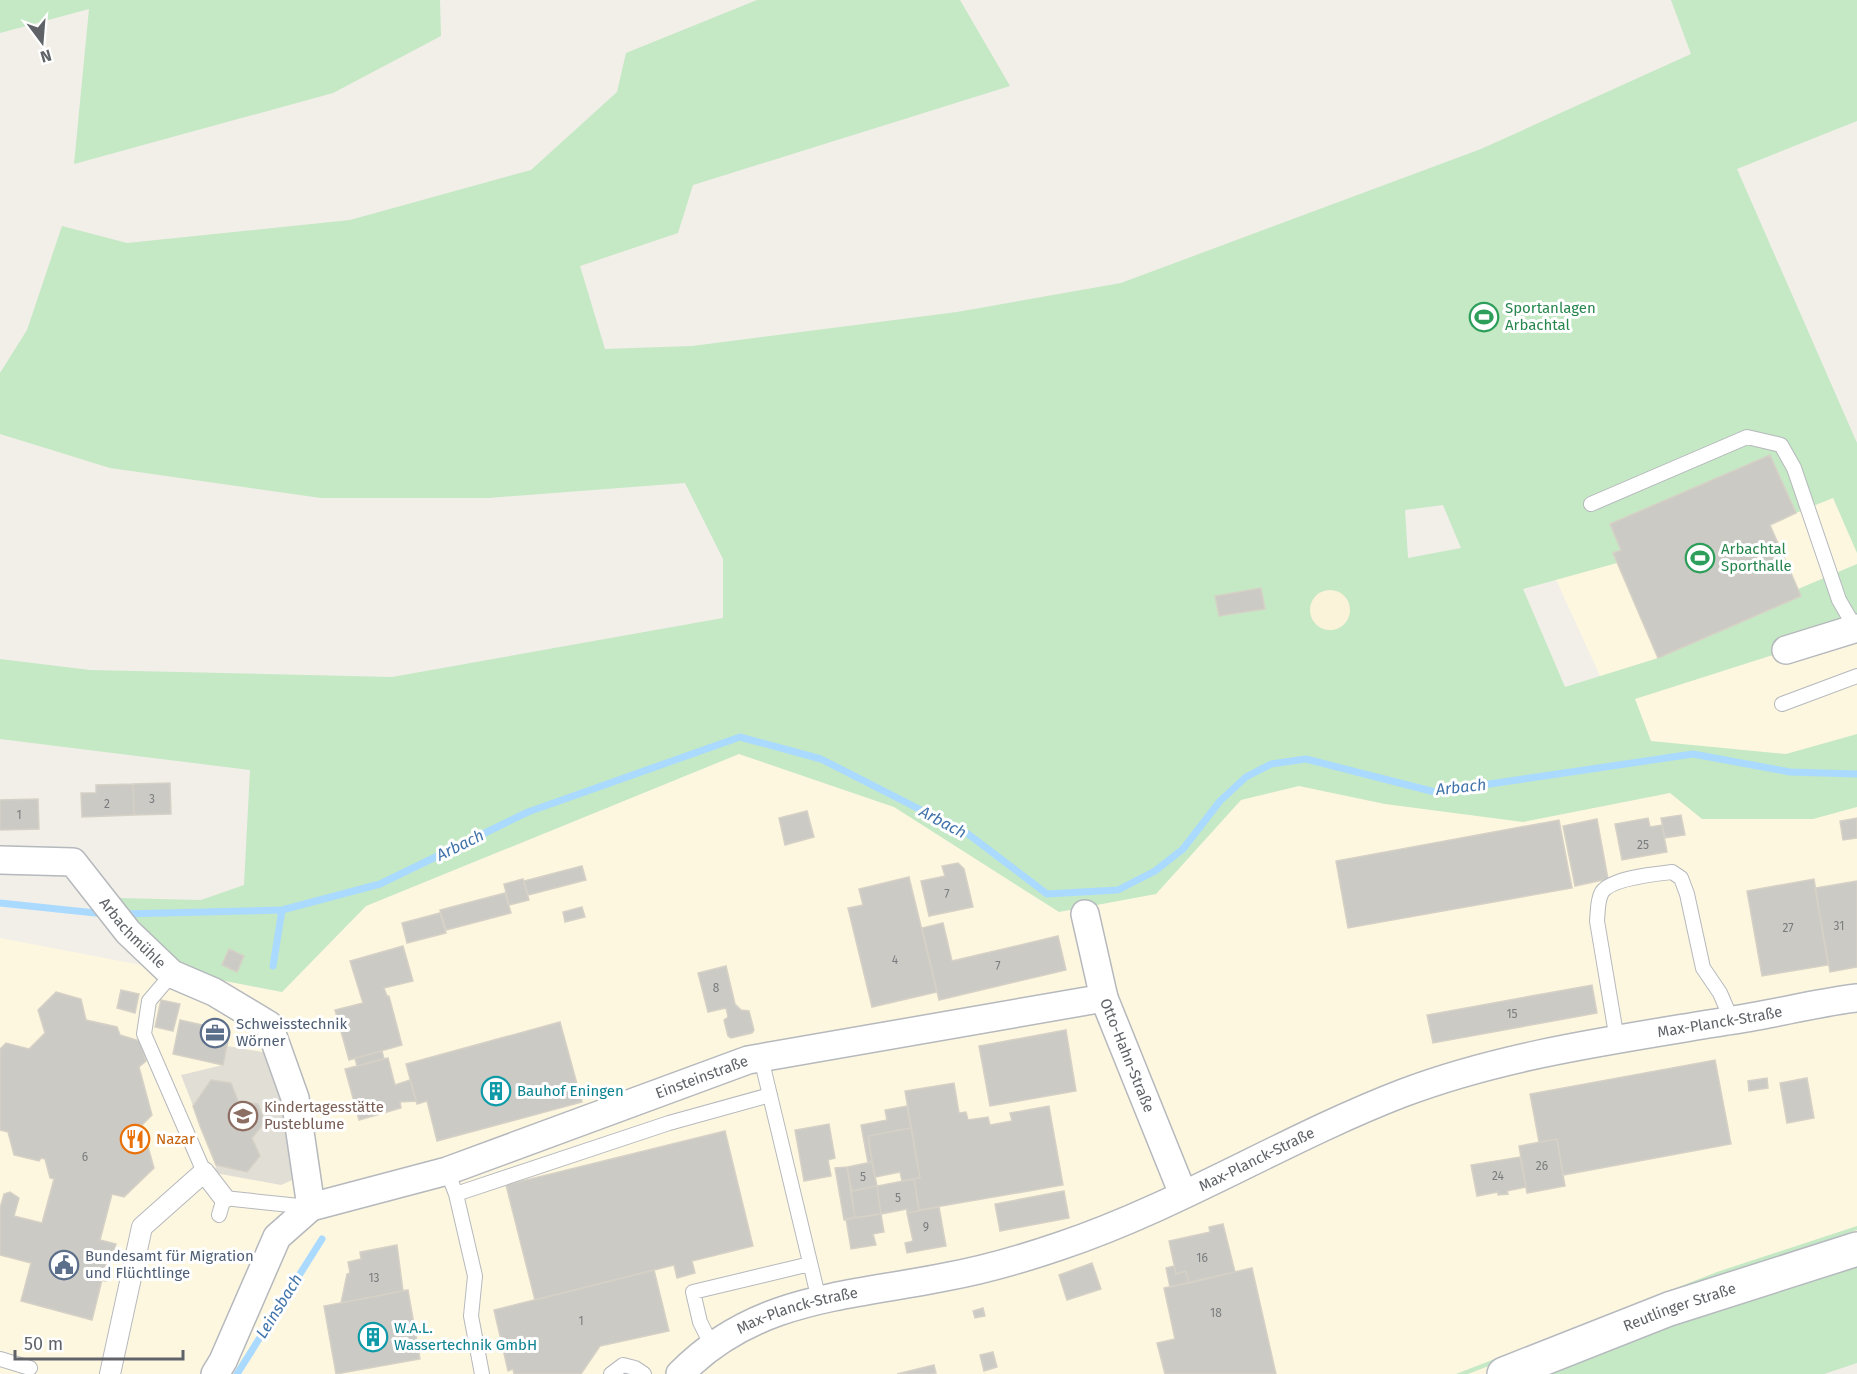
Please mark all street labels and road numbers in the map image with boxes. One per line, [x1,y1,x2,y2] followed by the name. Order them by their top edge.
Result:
[95,894,170,972] street label: Arbachmühle
[1096,996,1158,1115] street label: Otto-Hahn-Straße
[1656,1002,1784,1041] street label: Max-Planck-Straße
[653,1052,751,1102] street label: Einsteinstraße
[1196,1124,1317,1195] street label: Max-Planck-Straße
[1621,1279,1738,1335] street label: Reutlinger Straße
[733,1283,859,1338] street label: Max-Planck-Straße

